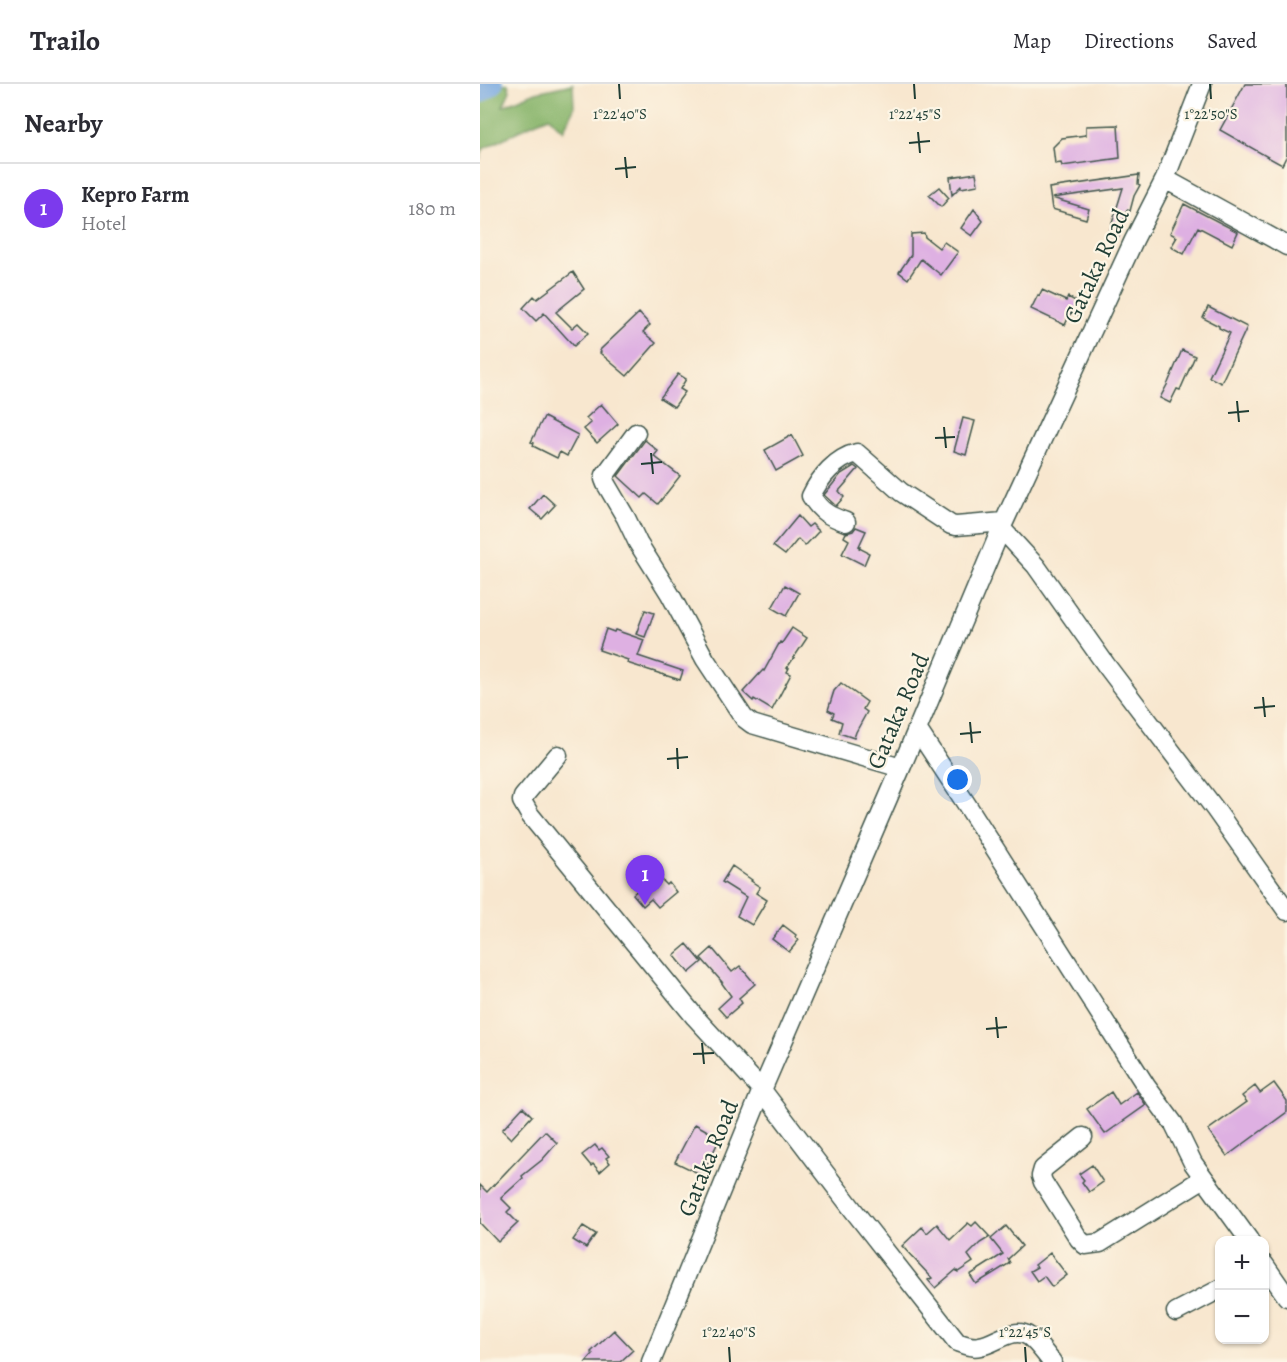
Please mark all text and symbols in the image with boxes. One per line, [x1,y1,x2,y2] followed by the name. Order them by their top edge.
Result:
[30,22,100,60] text: Trailo
[1013,27,1051,55] text: Map
[1084,27,1174,55] text: Directions
[1207,27,1257,55] text: Saved
[593,104,647,124] text: 1°22'40"S
[889,104,941,124] text: 1°22'45"S
[1184,104,1238,124] text: 1°22'50"S
[24,106,103,141] text: Nearby
[81,180,190,210] text: Kepro Farm
[40,195,47,222] text: 1
[408,195,456,222] text: 180 m
[1055,203,1137,329] street label: Gataka Road
[81,210,126,237] text: Hotel
[859,648,937,774] street label: Gataka Road
[943,765,972,794] your location
[626,856,664,905] pin: 1
[670,1095,746,1221] street label: Gataka Road
[1215,1236,1269,1344] map controls
[1215,1236,1269,1290] button: +
[1215,1290,1269,1344] button: −
[702,1322,756,1342] text: 1°22'40"S
[999,1322,1051,1342] text: 1°22'45"S

